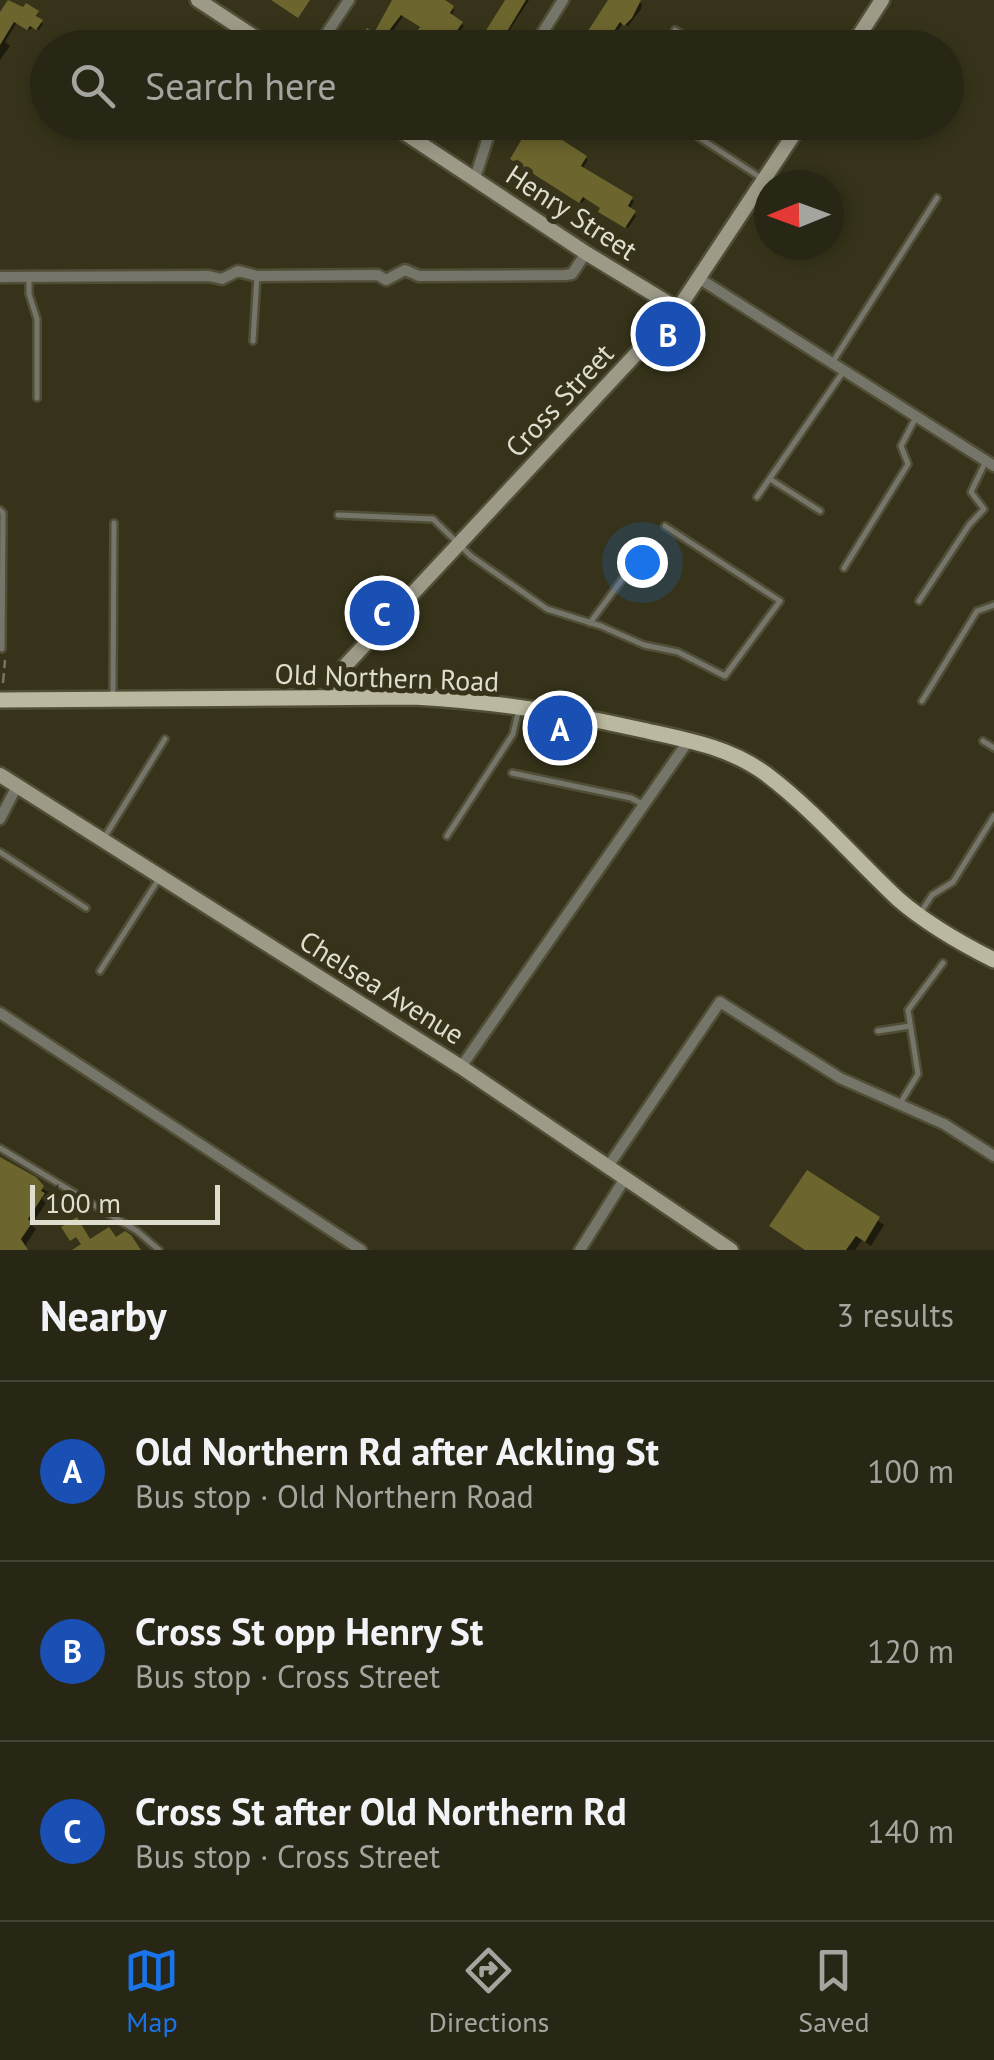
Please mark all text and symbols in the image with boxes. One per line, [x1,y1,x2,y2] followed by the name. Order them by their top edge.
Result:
[30,30,964,140] search box
[65,58,120,113] icon: search
[145,61,337,110] text: Search here
[499,156,645,268] street label: Henry Street
[754,170,844,260] north arrow
[636,296,700,372] pin: B
[497,335,622,465] street label: Cross Street
[617,537,668,588] your location
[350,576,414,650] pin: C
[274,655,500,699] street label: Old Northern Road
[528,690,592,766] pin: A
[293,922,471,1052] street label: Chelsea Avenue
[30,1180,220,1224] scale bar
[45,1184,121,1221] text: 100 m
[40,1288,167,1343] text: Nearby
[836,1294,954,1336] text: 3 results
[135,1426,659,1475] text: Old Northern Rd after Ackling St
[63,1450,82,1492] text: A
[867,1450,954,1492] text: 100 m
[135,1475,534,1517] text: Bus stop · Old Northern Road
[135,1606,483,1655] text: Cross St opp Henry St
[63,1630,82,1672] text: B
[867,1630,954,1672] text: 120 m
[135,1655,440,1697] text: Bus stop · Cross Street
[135,1786,627,1835] text: Cross St after Old Northern Rd
[64,1810,81,1852] text: C
[867,1810,954,1852] text: 140 m
[135,1835,440,1877] text: Bus stop · Cross Street
[124,1943,179,2040] tab: Map
[428,1943,549,2040] tab: Directions
[798,1943,870,2040] tab: Saved

